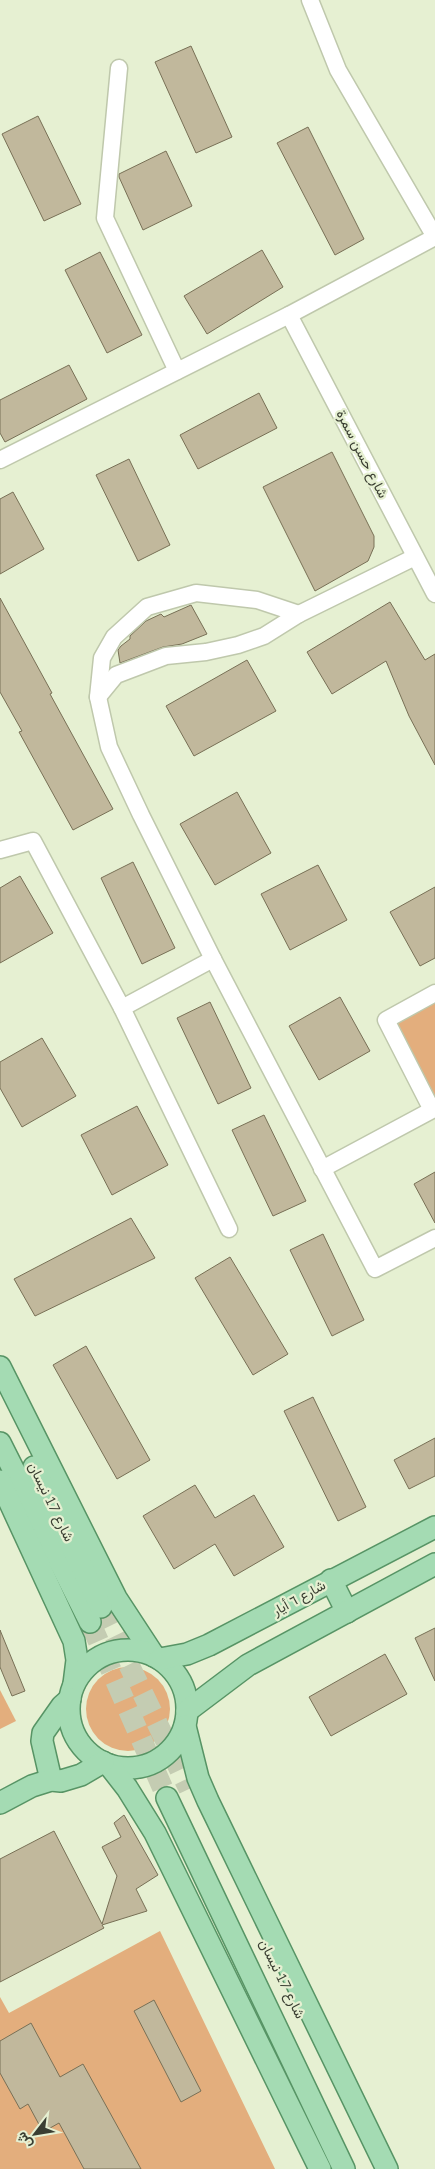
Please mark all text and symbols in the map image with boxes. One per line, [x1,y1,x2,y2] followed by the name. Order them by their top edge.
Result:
[331,407,392,502] street label: شارع حسن سمرة
[23,1459,78,1545] street label: شارع 17 نيسان
[268,1576,330,1622] street label: شارع ٦ أيار
[254,1936,309,2022] street label: شارع 17 نيسان
[10,2109,60,2159] north arrow
[12,2128,37,2153] text: ش

